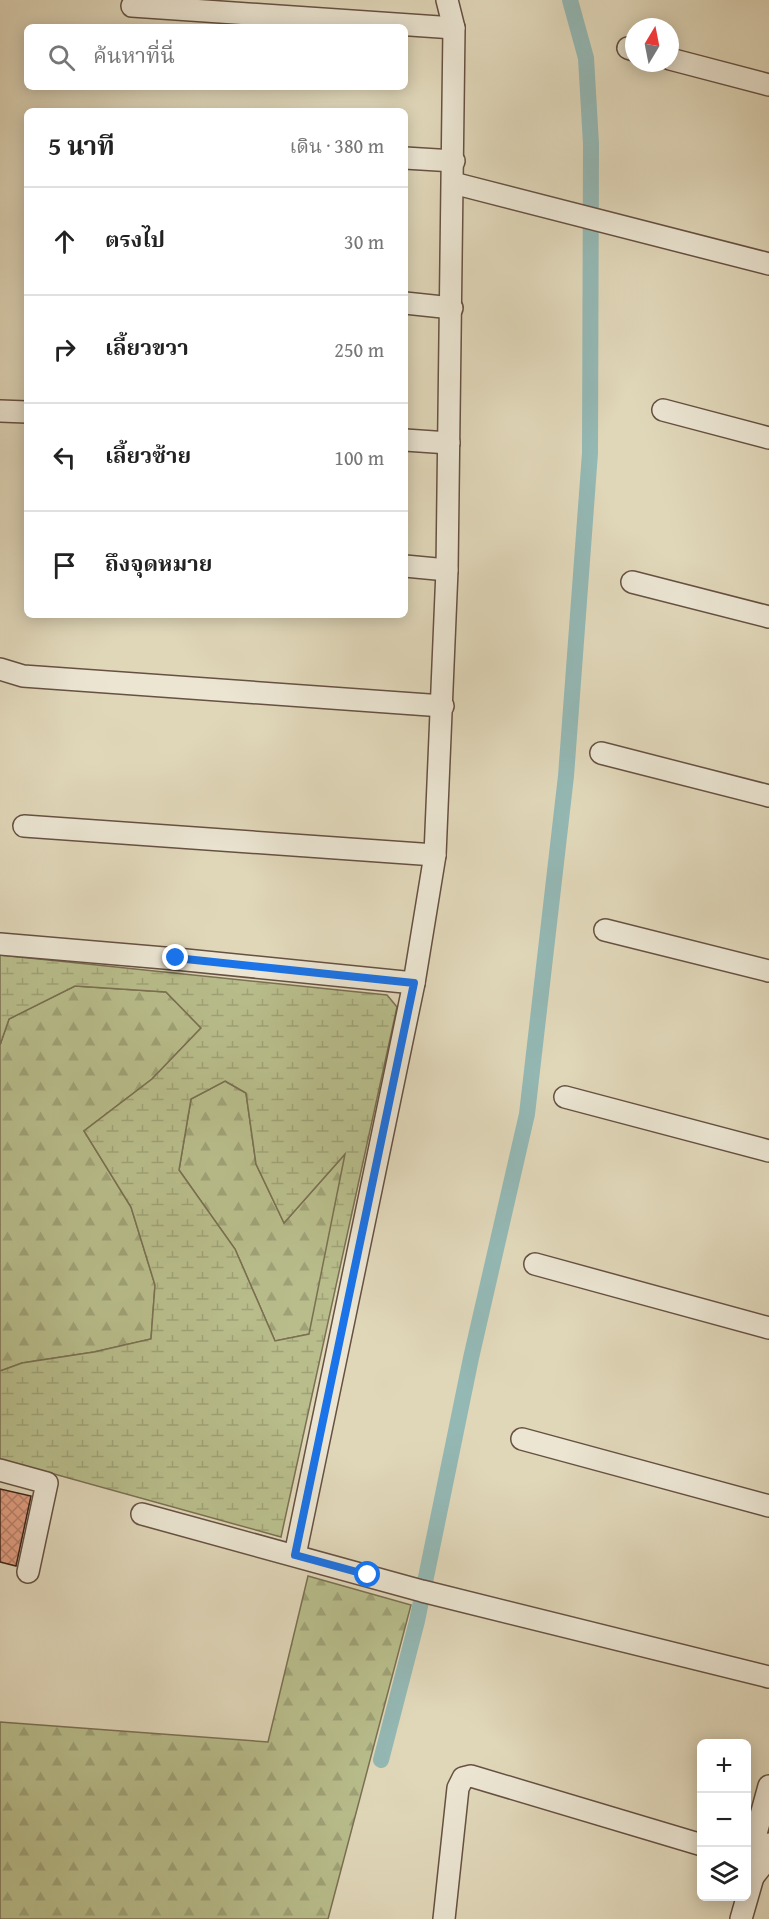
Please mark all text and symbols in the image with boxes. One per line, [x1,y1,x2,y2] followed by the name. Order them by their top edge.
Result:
[625,18,679,72] north arrow
[24,24,408,90] search box
[93,39,175,71] text: ค้นหาที่นี่
[45,41,78,74] icon: search
[48,126,115,165] text: 5 นาที
[289,131,384,160] text: เดิน · 380 m
[105,223,165,255] text: ตรงไป
[48,225,81,258] icon: ahead
[344,227,384,256] text: 30 m
[105,331,189,363] text: เลี้ยวขวา
[48,333,81,366] icon: right
[334,335,384,364] text: 250 m
[105,439,191,471] text: เลี้ยวซ้าย
[48,441,81,474] icon: left
[334,443,384,472] text: 100 m
[105,547,212,579] text: ถึงจุดหมาย
[48,549,81,582] icon: arrive
[162,944,188,970] route end
[354,1561,380,1587] route start
[697,1739,751,1901] map controls
[697,1739,751,1793] button: +
[697,1793,751,1847] button: −
[697,1847,751,1901] button: layers

